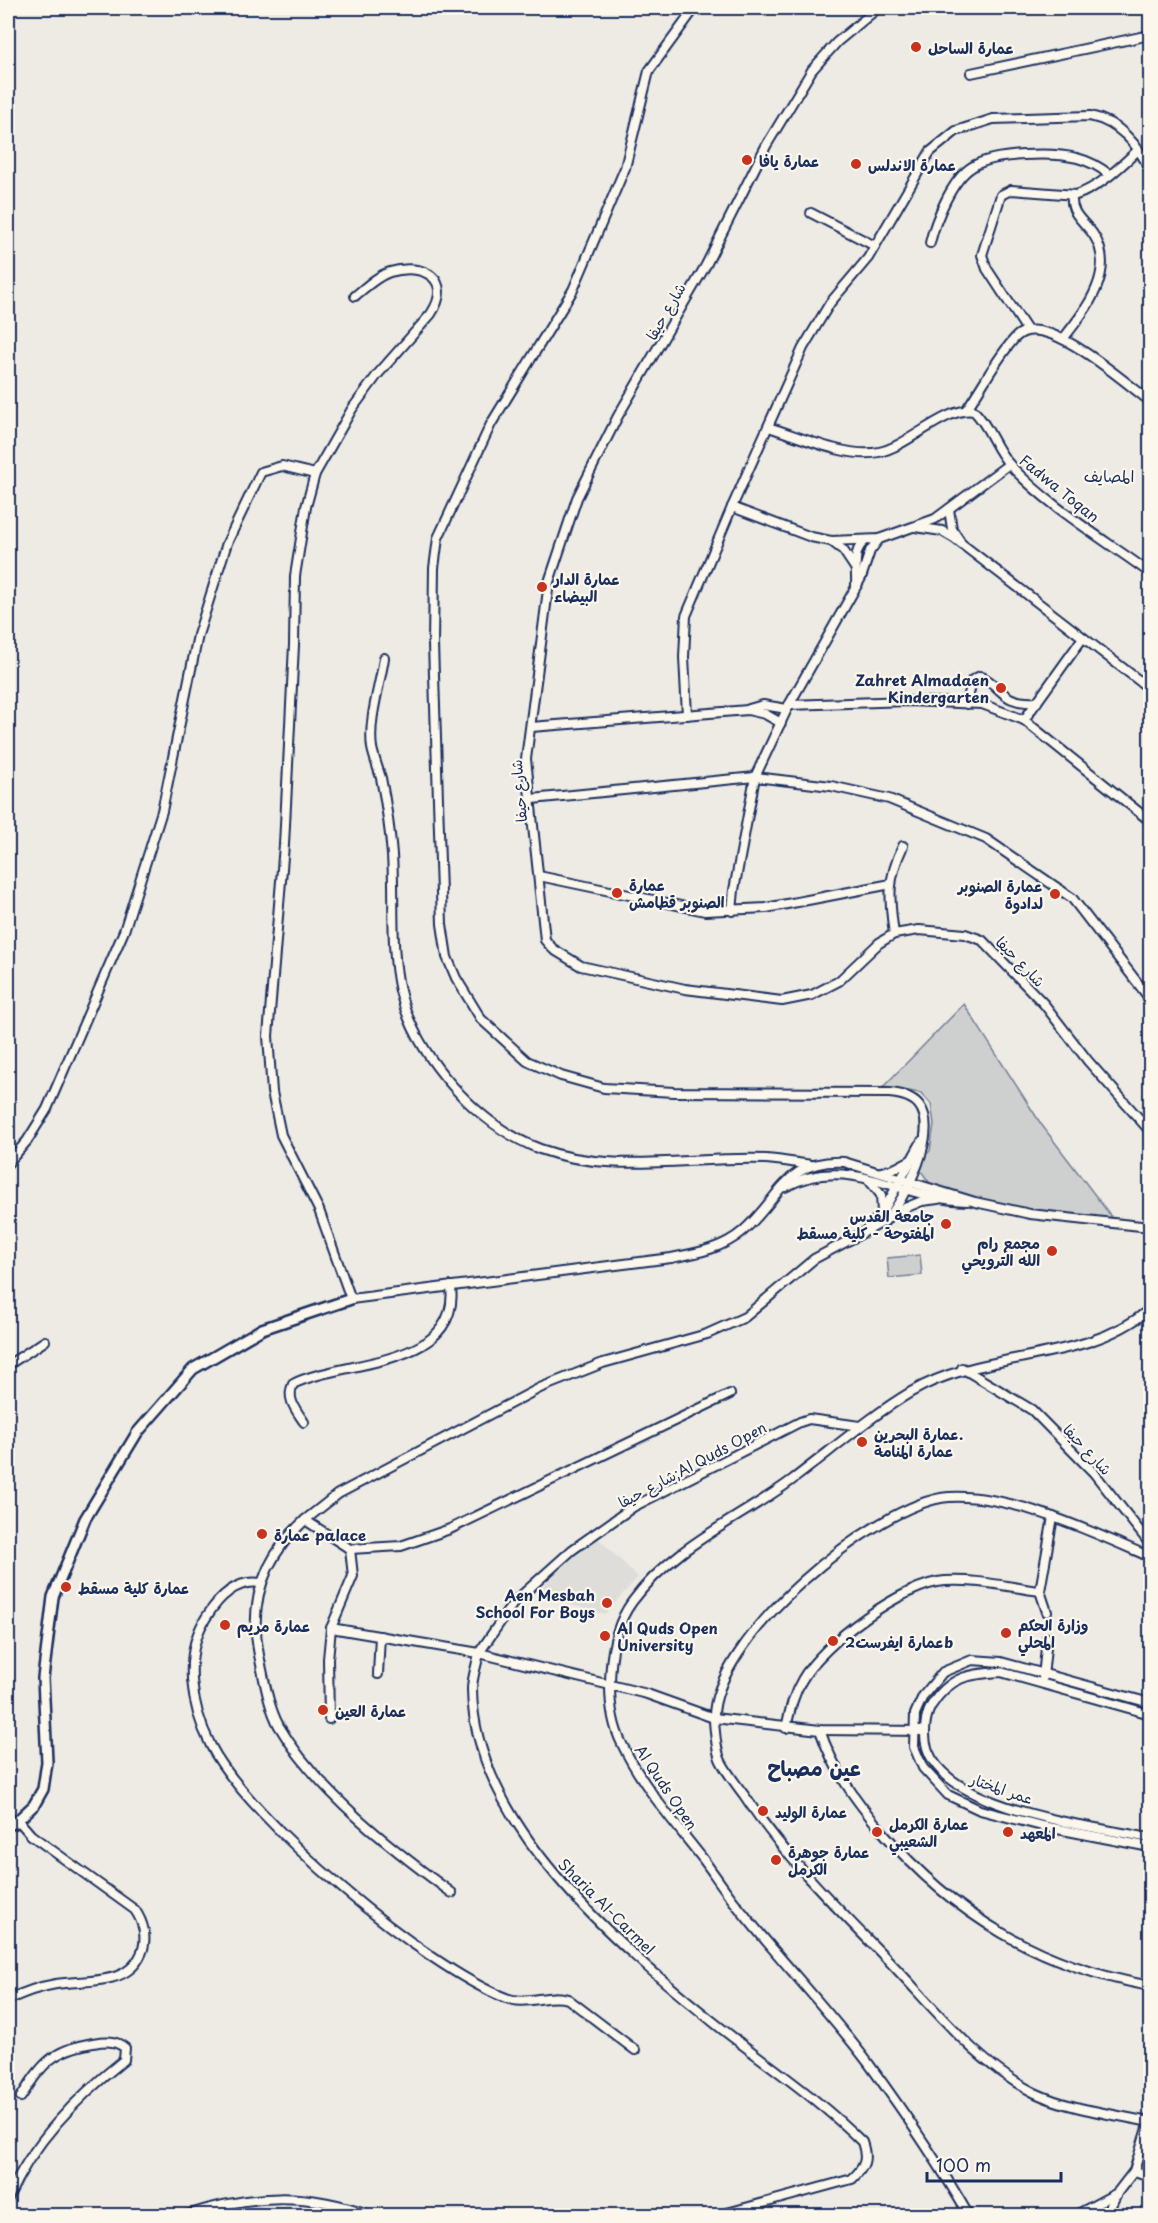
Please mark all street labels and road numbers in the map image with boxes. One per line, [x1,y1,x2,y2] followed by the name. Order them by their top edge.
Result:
[639,278,691,344] street label: شارع حيفا
[1015,449,1105,527] street label: Fadwa Toqan
[504,759,532,823] street label: شارع حيفا
[991,930,1051,992] street label: شارع حيفا
[613,1415,771,1513] street label: شارع حيفا;Al Quds Open
[1058,1418,1118,1480] street label: شارع حيفا
[630,1740,704,1834] street label: Al Quds Open
[967,1766,1036,1809] street label: عمر المختار
[553,1852,661,1960] street label: Sharia Al-Carmel

